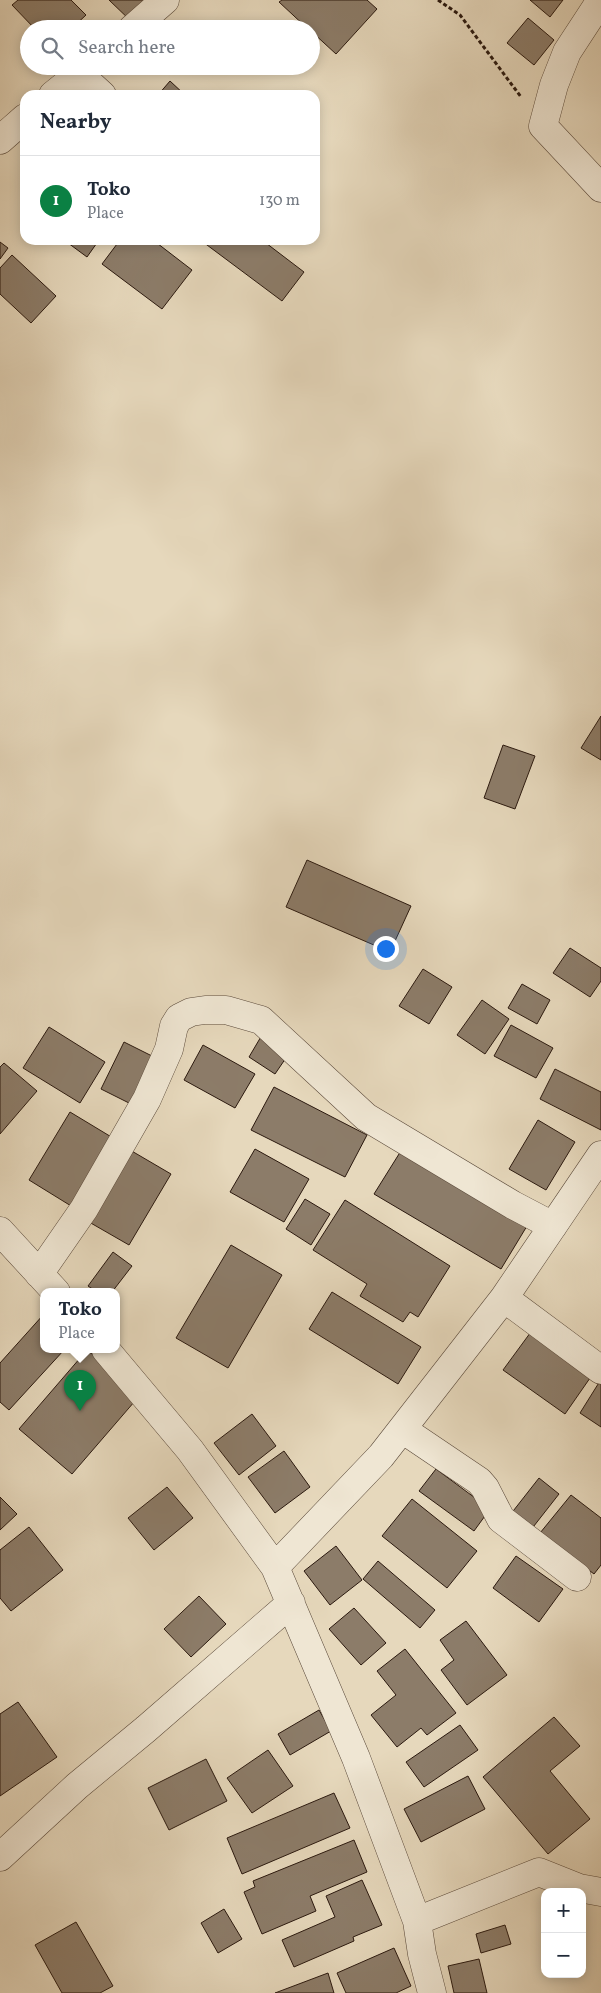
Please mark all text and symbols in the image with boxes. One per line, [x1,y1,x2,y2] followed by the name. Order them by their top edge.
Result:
[20,20,320,75] search box
[38,34,66,62] icon: search
[78,35,175,61] text: Search here
[40,108,111,137] text: Nearby
[87,177,131,203] text: Toko
[53,190,59,212] text: 1
[259,190,300,212] text: 130 m
[87,203,124,225] text: Place
[373,936,399,962] your location
[40,1288,120,1353] popup
[58,1297,102,1323] text: Toko
[58,1323,95,1345] text: Place
[64,1370,96,1411] pin: 1
[541,1888,586,1978] map controls
[541,1888,586,1933] button: +
[541,1933,586,1978] button: −

